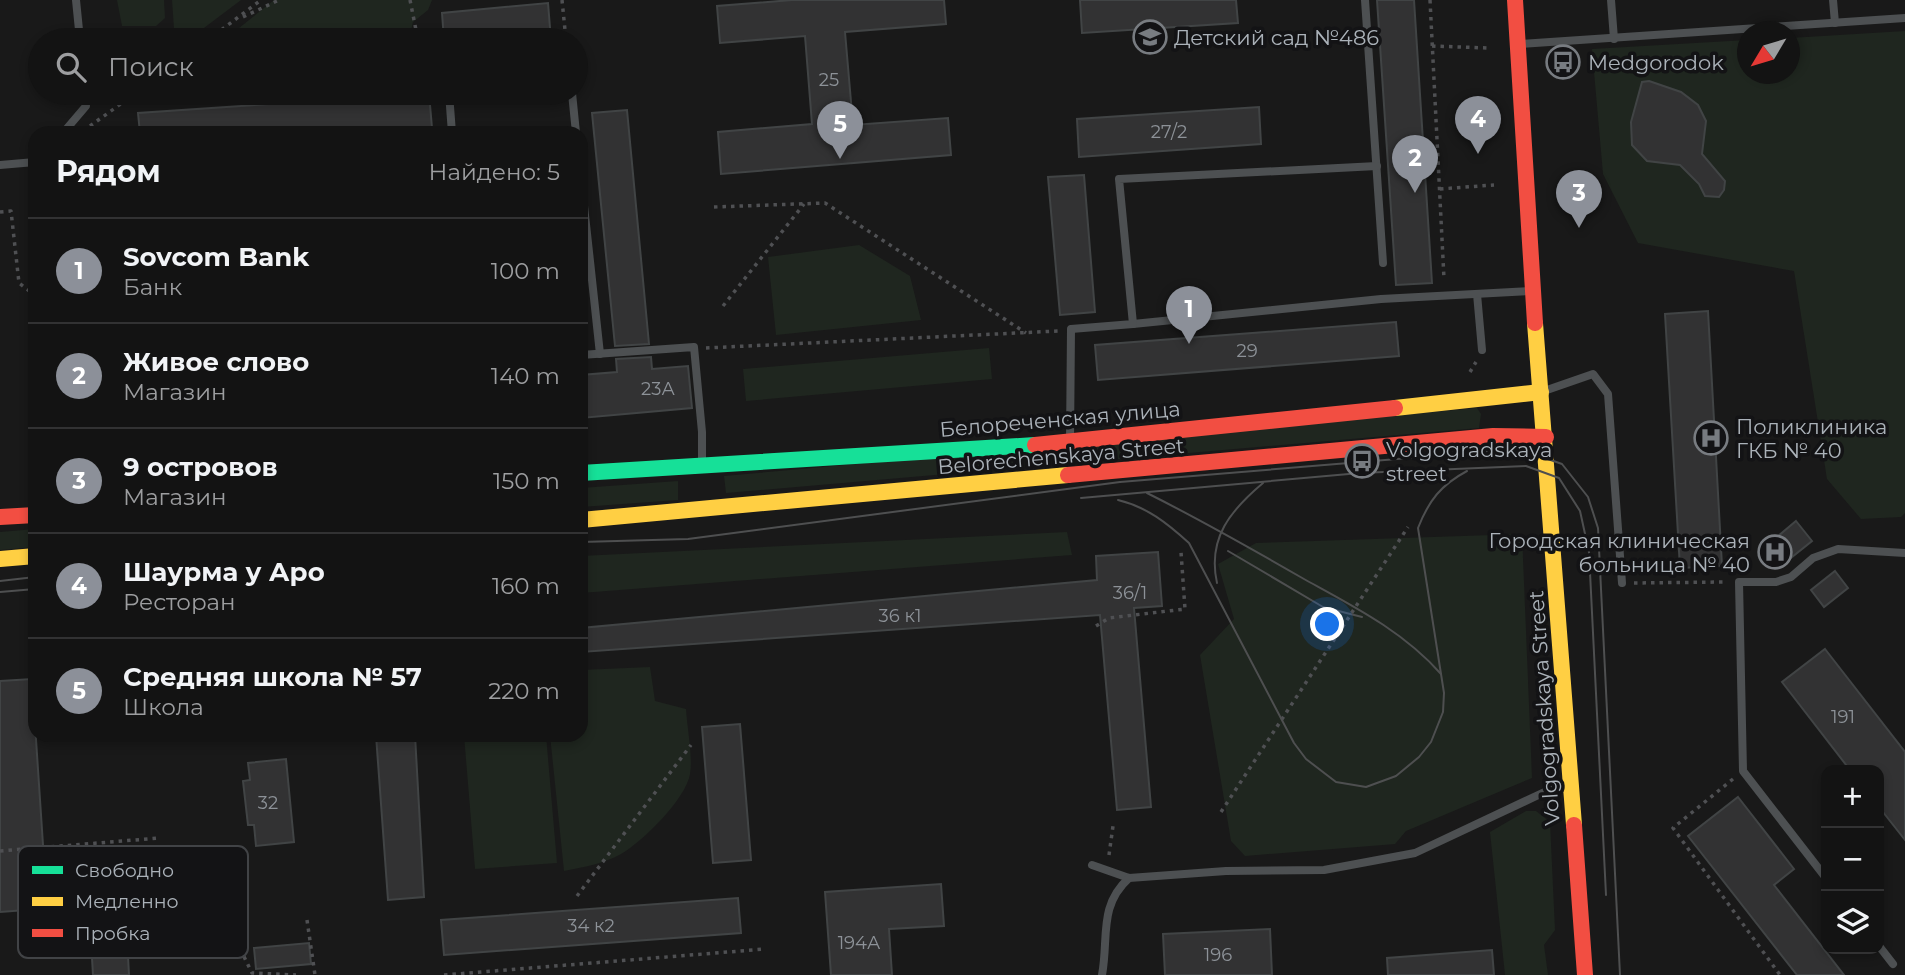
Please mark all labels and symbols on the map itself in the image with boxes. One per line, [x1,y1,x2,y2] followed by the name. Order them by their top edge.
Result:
[1131,18,1169,56] school or university icon: Детский сад №486
[1737,21,1800,84] north arrow
[1174,25,1379,50] place label: Детский сад №486
[1544,43,1582,81] bus stop icon: Medgorodok
[1588,50,1724,75] place label: Medgorodok
[819,69,839,91] house number: 25
[1455,96,1501,154] pin: 4
[817,101,863,159] pin: 5
[1151,121,1187,143] house number: 27/2
[1392,135,1438,193] pin: 2
[1556,170,1602,228] pin: 3
[1166,286,1212,344] pin: 1
[1236,340,1258,362] house number: 29
[641,378,676,400] house number: 23А
[939,396,1181,442] street label: Белореченская улица
[1736,414,1887,463] place label: Поликлиника ГКБ № 40
[1692,419,1730,457] hospital icon: Поликлиника ГКБ № 40
[936,433,1186,479] street label: Belorechenskaya Street
[1386,437,1552,486] place label: Volgogradskaya street
[1343,442,1381,480] bus stop icon: Volgogradskaya street
[1489,528,1750,577] place label: Городская клиническая больница № 40
[1756,533,1794,571] hospital icon: Городская клиническая больница № 40
[1113,582,1147,604] house number: 36/1
[1523,590,1565,826] street label: Volgogradskaya Street
[879,605,921,627] house number: 36 к1
[1310,607,1344,641] your location
[1831,706,1855,728] house number: 191
[258,792,278,814] house number: 32
[18,846,248,958] legend
[75,859,174,882] text: Свободно
[75,890,179,913] text: Медленно
[567,915,615,937] house number: 34 к2
[75,922,150,945] text: Пробка
[838,932,881,954] house number: 194А
[1204,944,1232,966] house number: 196

